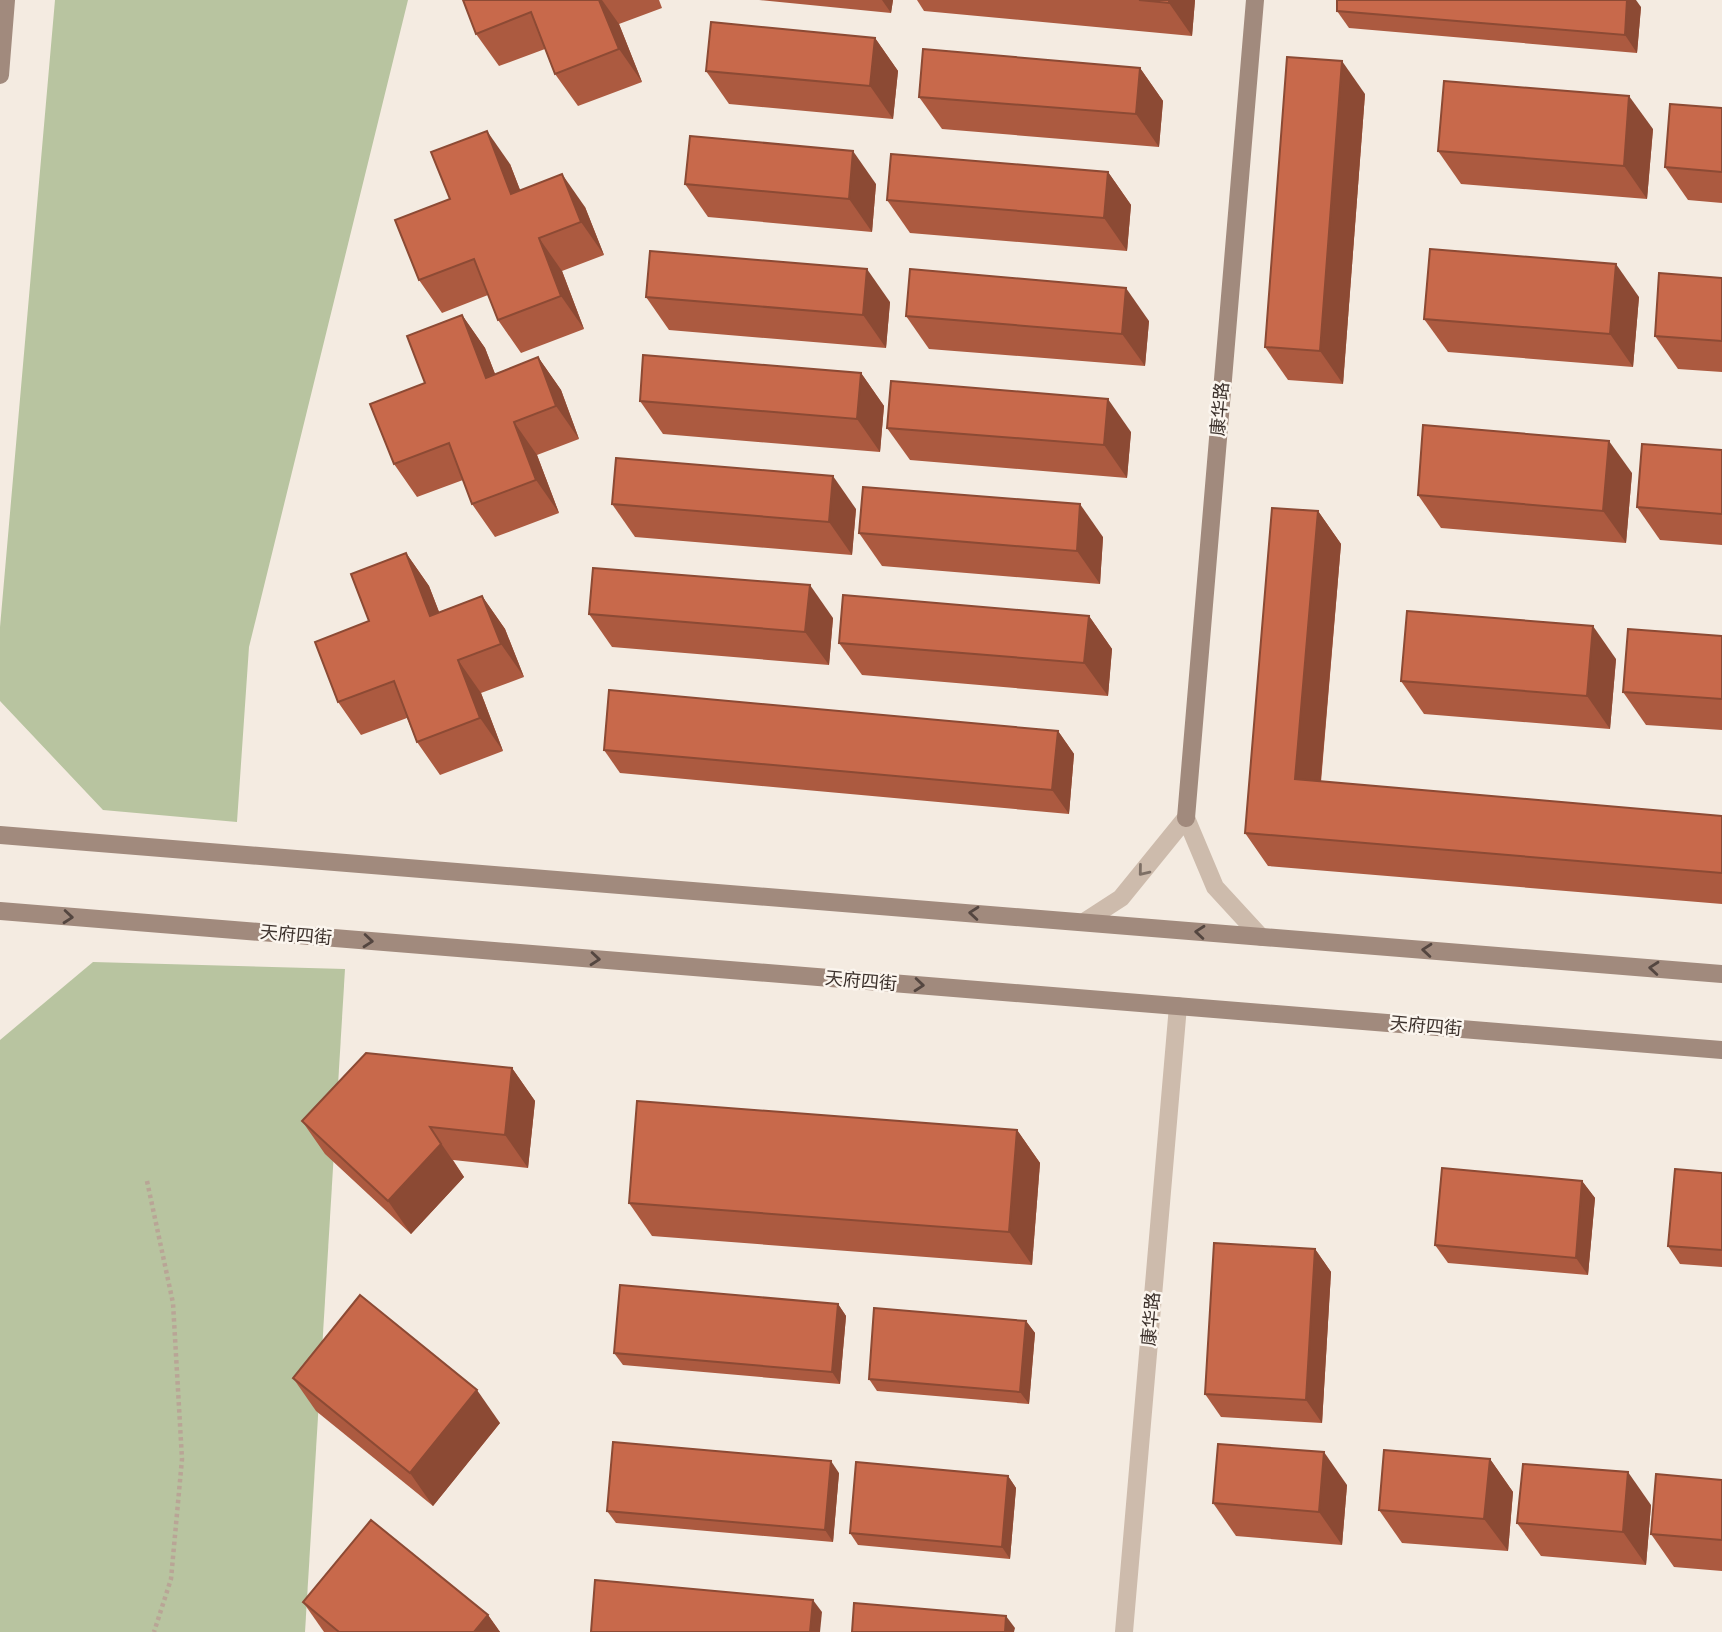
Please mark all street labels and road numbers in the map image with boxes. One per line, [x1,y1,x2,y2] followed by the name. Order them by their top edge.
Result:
[1206,381,1233,437] street label: 康华路
[259,920,333,949] street label: 天府四街
[824,966,898,995] street label: 天府四街
[1389,1011,1463,1040] street label: 天府四街
[1137,1291,1164,1347] street label: 康华路

